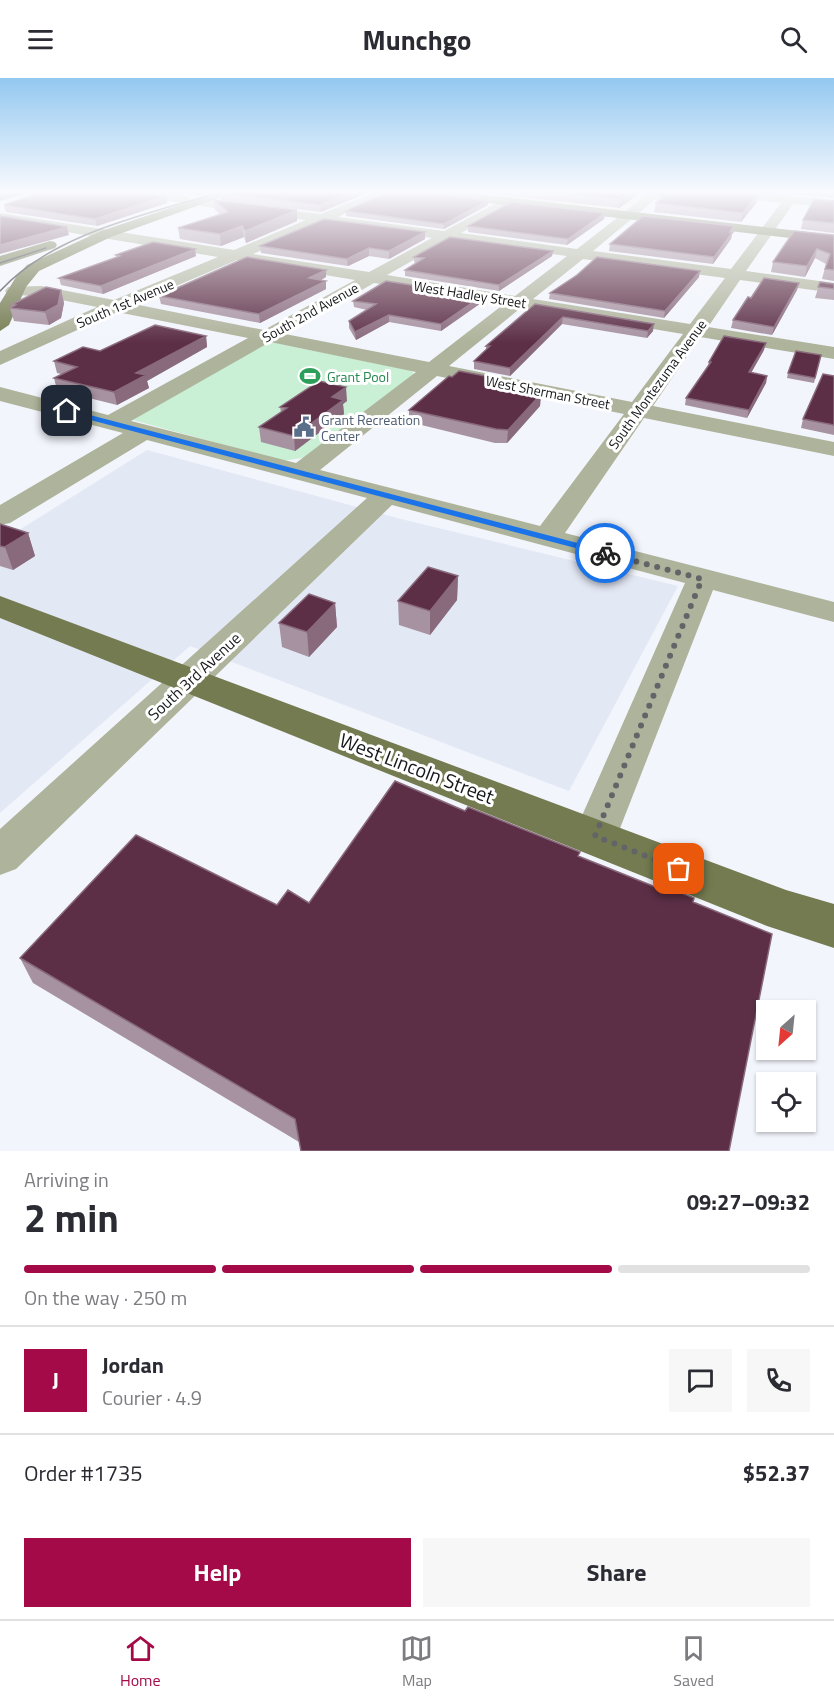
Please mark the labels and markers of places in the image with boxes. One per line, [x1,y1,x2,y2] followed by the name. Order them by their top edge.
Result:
[298,364,322,388] sports icon: Grant Pool
[327,366,389,387] place label: Grant Pool
[41,385,92,436] pin
[321,409,420,446] place label: Grant Recreation Center
[292,415,316,439] public building icon: Grant Recreation Center
[653,843,704,894] pin

